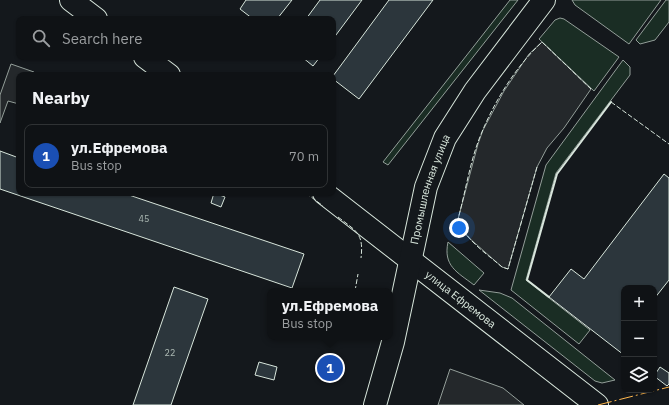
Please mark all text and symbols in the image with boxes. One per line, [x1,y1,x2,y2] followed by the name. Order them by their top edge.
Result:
[16,16,336,60] search box
[30,27,52,49] icon: search
[62,29,142,48] text: Search here
[32,87,90,109] text: Nearby
[407,131,453,246] street label: Промышленная улица
[71,138,168,157] text: ул.Ефремова
[42,148,50,165] text: 1
[289,148,319,165] text: 70 m
[71,157,122,174] text: Bus stop
[139,213,149,224] house number: 45
[449,218,469,238] your location
[422,267,499,331] street label: улица Ефремова
[621,285,657,393] map controls
[621,285,657,321] button: +
[267,288,393,340] popup
[282,296,378,315] text: ул.Ефремова
[282,315,333,332] text: Bus stop
[621,321,657,357] button: −
[165,347,175,358] house number: 22
[317,353,343,383] pin: 1
[621,357,657,393] button: layers

